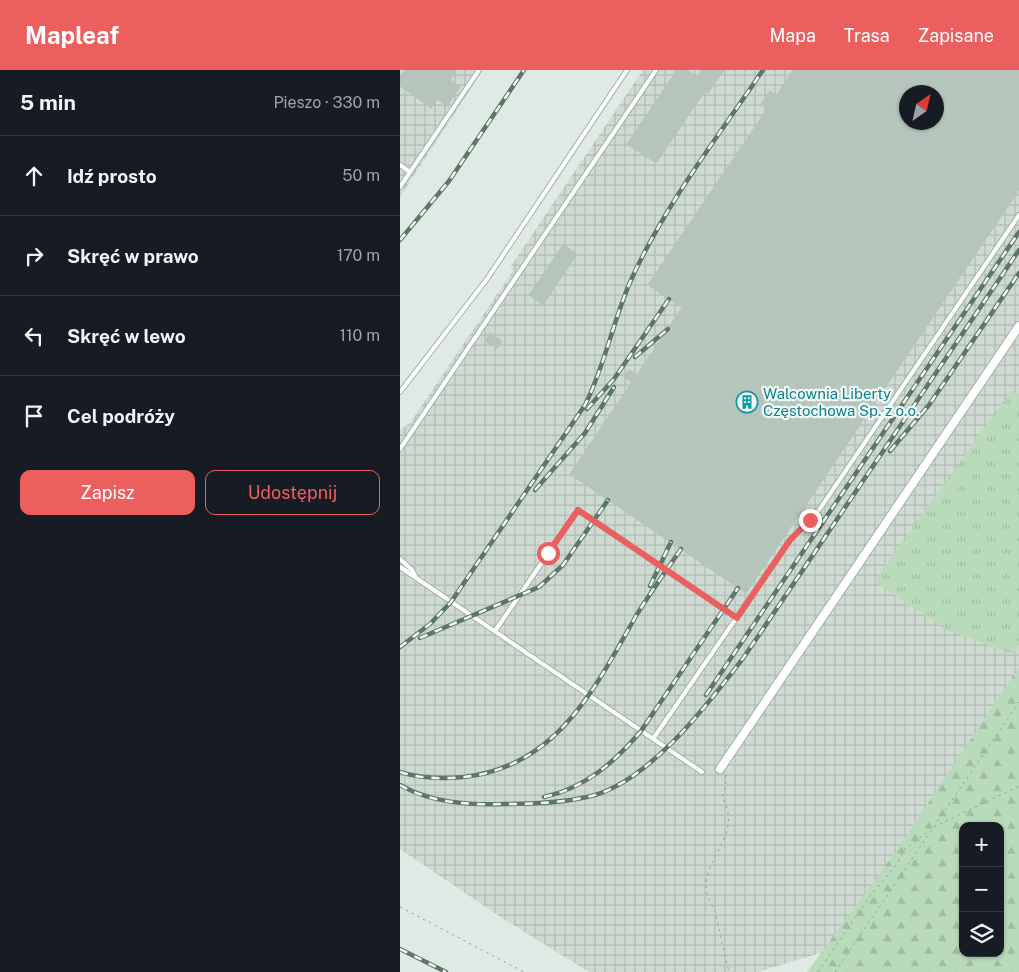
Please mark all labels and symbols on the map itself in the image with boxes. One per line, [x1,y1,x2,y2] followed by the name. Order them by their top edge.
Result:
[899,85,944,130] north arrow
[763,385,919,419] place label: Walcownia Liberty Częstochowa Sp. z o.o.
[735,390,759,414] building icon: Walcownia Liberty Częstochowa Sp. z o.o.
[799,509,822,532] route end
[537,542,560,565] route start

